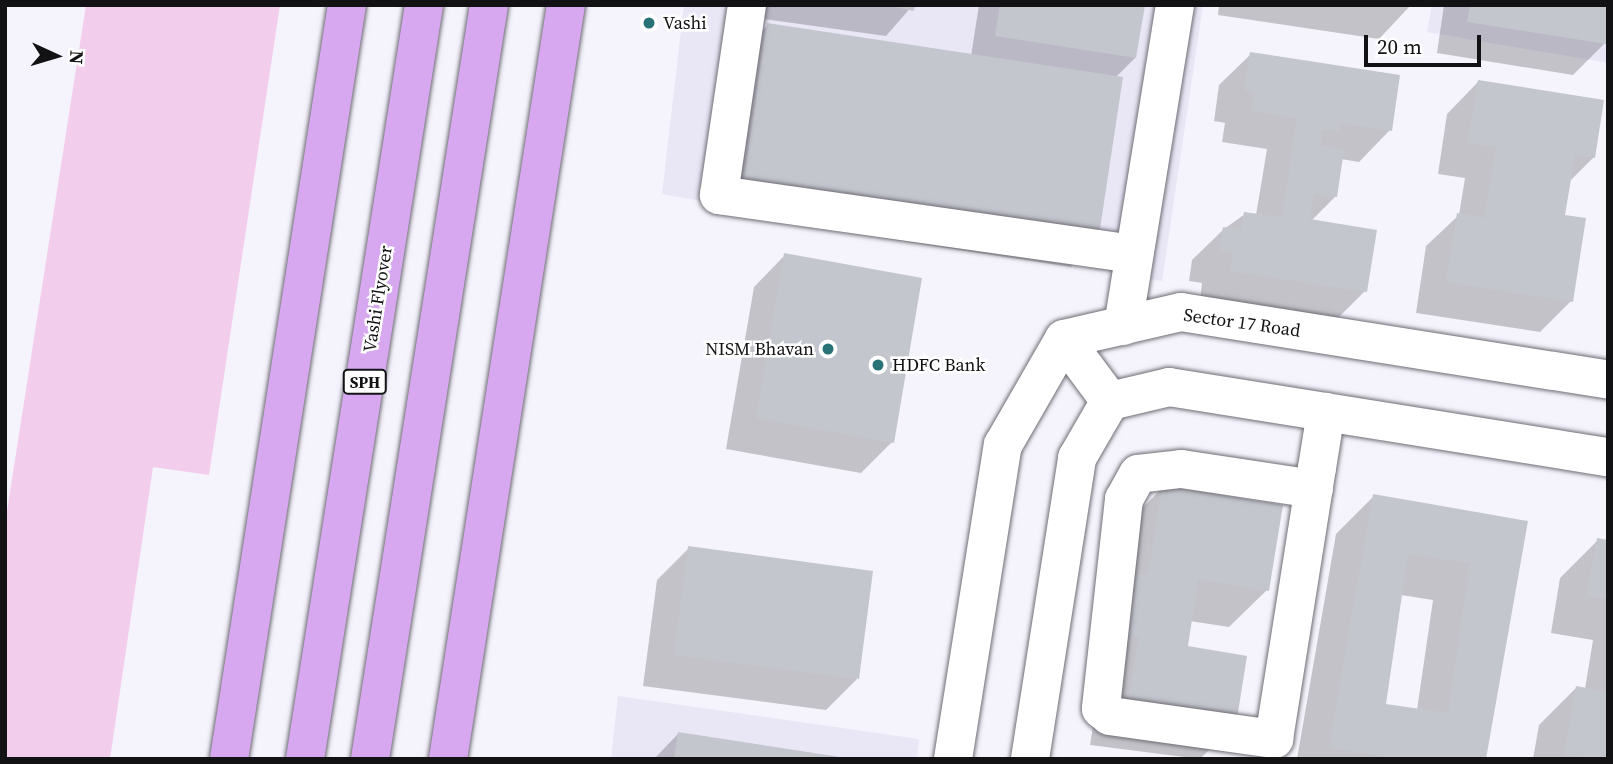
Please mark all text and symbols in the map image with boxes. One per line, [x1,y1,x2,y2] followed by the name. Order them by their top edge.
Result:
[663,12,707,34] place label: Vashi
[641,15,657,31] marker: Vashi
[21,21,91,91] north arrow
[1368,21,1485,65] scale bar
[1377,32,1422,61] text: 20 m
[63,50,90,65] text: N
[359,244,397,354] street label: Vashi Flyover
[1182,304,1302,342] street label: Sector 17 Road
[705,338,814,360] place label: NISM Bhavan
[820,341,836,357] marker: NISM Bhavan
[892,354,985,376] place label: HDFC Bank
[870,357,886,373] marker: HDFC Bank
[342,370,388,394] road number: SPH

